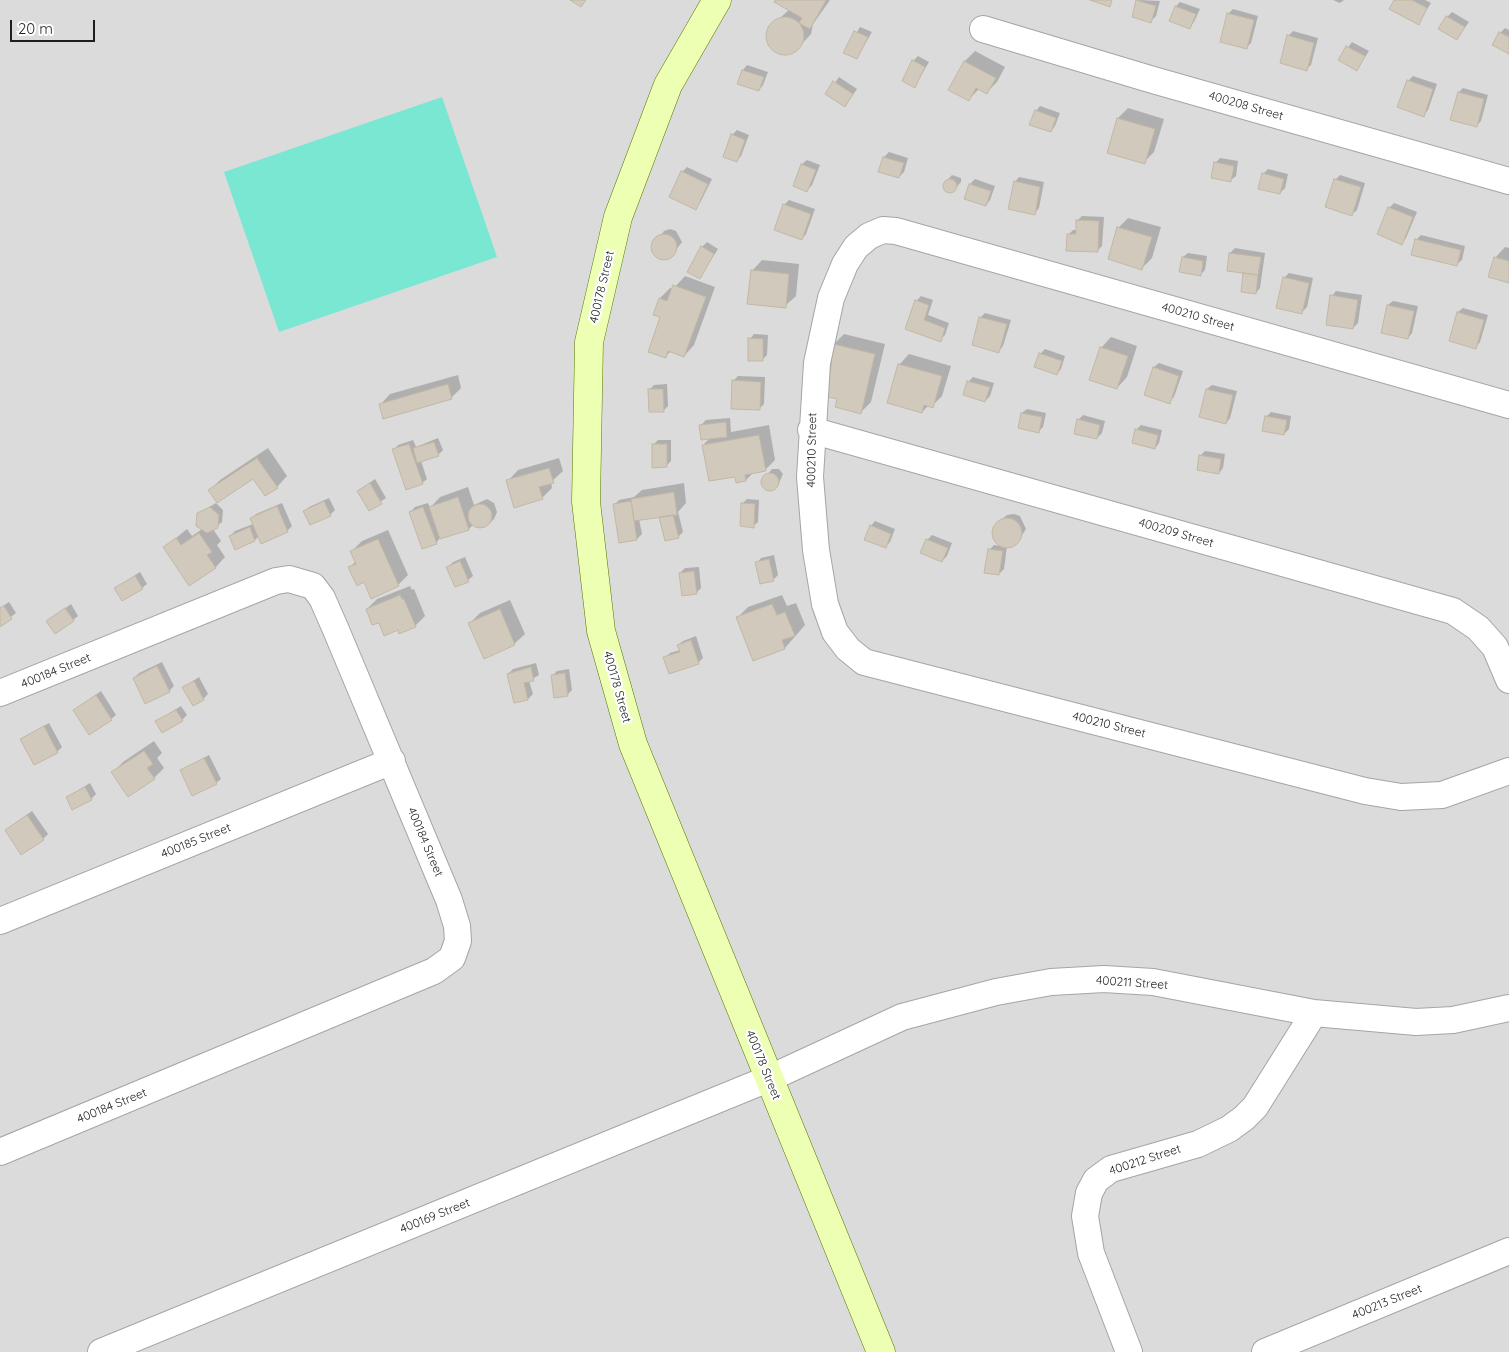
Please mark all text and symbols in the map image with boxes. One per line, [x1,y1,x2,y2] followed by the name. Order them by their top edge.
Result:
[12,10,98,42] scale bar
[18,19,53,38] text: 20 m
[1207,88,1285,124] street label: 400208 Street
[587,249,617,325] street label: 400178 Street
[1160,300,1236,334] street label: 400210 Street
[804,412,820,488] street label: 400210 Street
[1137,515,1215,551] street label: 400209 Street
[19,650,93,692] street label: 400184 Street
[600,650,634,724] street label: 400178 Street
[1071,709,1147,741] street label: 400210 Street
[404,805,446,879] street label: 400184 Street
[159,820,233,862] street label: 400185 Street
[1095,973,1169,993] street label: 400211 Street
[743,1028,783,1102] street label: 400178 Street
[75,1085,149,1127] street label: 400184 Street
[1107,1142,1183,1178] street label: 400212 Street
[398,1195,472,1237] street label: 400169 Street
[1350,1281,1424,1323] street label: 400213 Street

